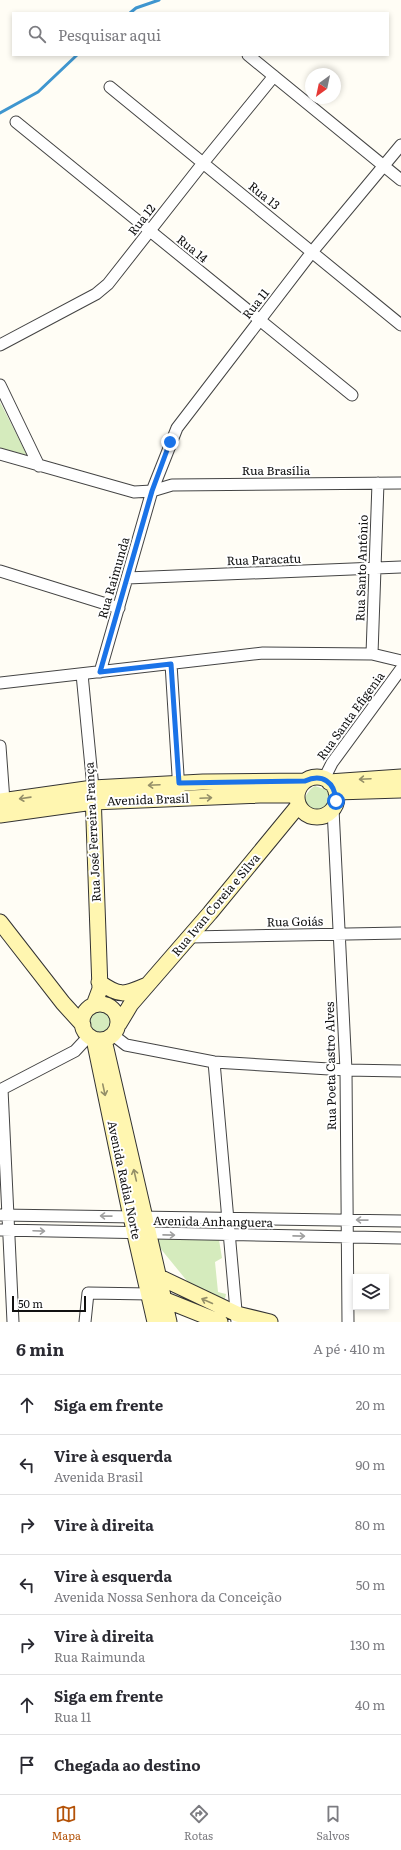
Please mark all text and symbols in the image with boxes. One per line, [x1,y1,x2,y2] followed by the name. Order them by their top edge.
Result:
[12,12,389,56] search box
[26,23,48,45] icon: search
[58,23,161,46] text: Pesquisar aqui
[305,68,341,104] north arrow
[245,177,284,214] street label: Rua 13
[123,200,159,239] street label: Rua 12
[173,230,212,267] street label: Rua 14
[238,284,273,322] street label: Rua 11
[161,433,179,451] route end
[242,461,311,479] street label: Rua Brasília
[350,514,372,622] street label: Rua Santo Antônio
[93,534,133,621] street label: Rua Raimunda
[226,549,302,569] street label: Rua Paracatu
[312,667,389,763] street label: Rua Santa Efigenia
[79,761,105,903] street label: Rua José Ferreira França
[359,775,372,782] one-way arrow
[148,781,161,788] one-way arrow
[107,789,189,809] street label: Avenida Brasil
[327,792,345,810] route start
[18,794,31,802] one-way arrow
[199,794,212,801] one-way arrow
[167,849,264,960] street label: Rua Ivan Coreia e Silva
[267,911,324,930] street label: Rua Goiás
[320,1001,340,1131] street label: Rua Poeta Castro Alves
[101,1084,109,1097] one-way arrow
[104,1119,146,1241] street label: Avenida Radial Norte
[130,1169,138,1182] one-way arrow
[153,1211,274,1231] street label: Avenida Anhanguera
[100,1212,113,1220] one-way arrow
[356,1216,369,1224] one-way arrow
[32,1228,45,1235] one-way arrow
[162,1231,175,1238] one-way arrow
[292,1233,305,1240] one-way arrow
[353,1274,389,1310] map controls
[353,1274,389,1310] button: layers
[12,1294,86,1313] scale bar
[18,1295,43,1311] text: 50 m
[201,1297,213,1304] one-way arrow
[16,1336,64,1361] text: 6 min
[313,1339,385,1358] text: A pé · 410 m
[54,1393,163,1416] text: Siga em frente
[16,1394,38,1416] icon: ahead
[356,1395,385,1414] text: 20 m
[54,1444,172,1467] text: Vire à esquerda
[16,1454,38,1476] icon: left
[355,1455,385,1474] text: 90 m
[54,1467,143,1486] text: Avenida Brasil
[54,1513,154,1536] text: Vire à direita
[16,1514,38,1536] icon: right
[355,1515,385,1534] text: 80 m
[54,1564,172,1587] text: Vire à esquerda
[16,1574,38,1596] icon: left
[356,1575,385,1594] text: 50 m
[54,1587,282,1606] text: Avenida Nossa Senhora da Conceição
[54,1624,154,1647] text: Vire à direita
[16,1634,38,1656] icon: right
[350,1635,385,1654] text: 130 m
[54,1647,145,1666] text: Rua Raimunda
[54,1684,163,1707] text: Siga em frente
[16,1694,38,1716] icon: ahead
[355,1695,385,1714] text: 40 m
[54,1707,91,1726] text: Rua 11
[54,1753,201,1776] text: Chegada ao destino
[16,1754,38,1776] icon: arrive
[52,1803,81,1843] tab: Mapa
[184,1803,213,1843] tab: Rotas
[316,1803,349,1843] tab: Salvos

